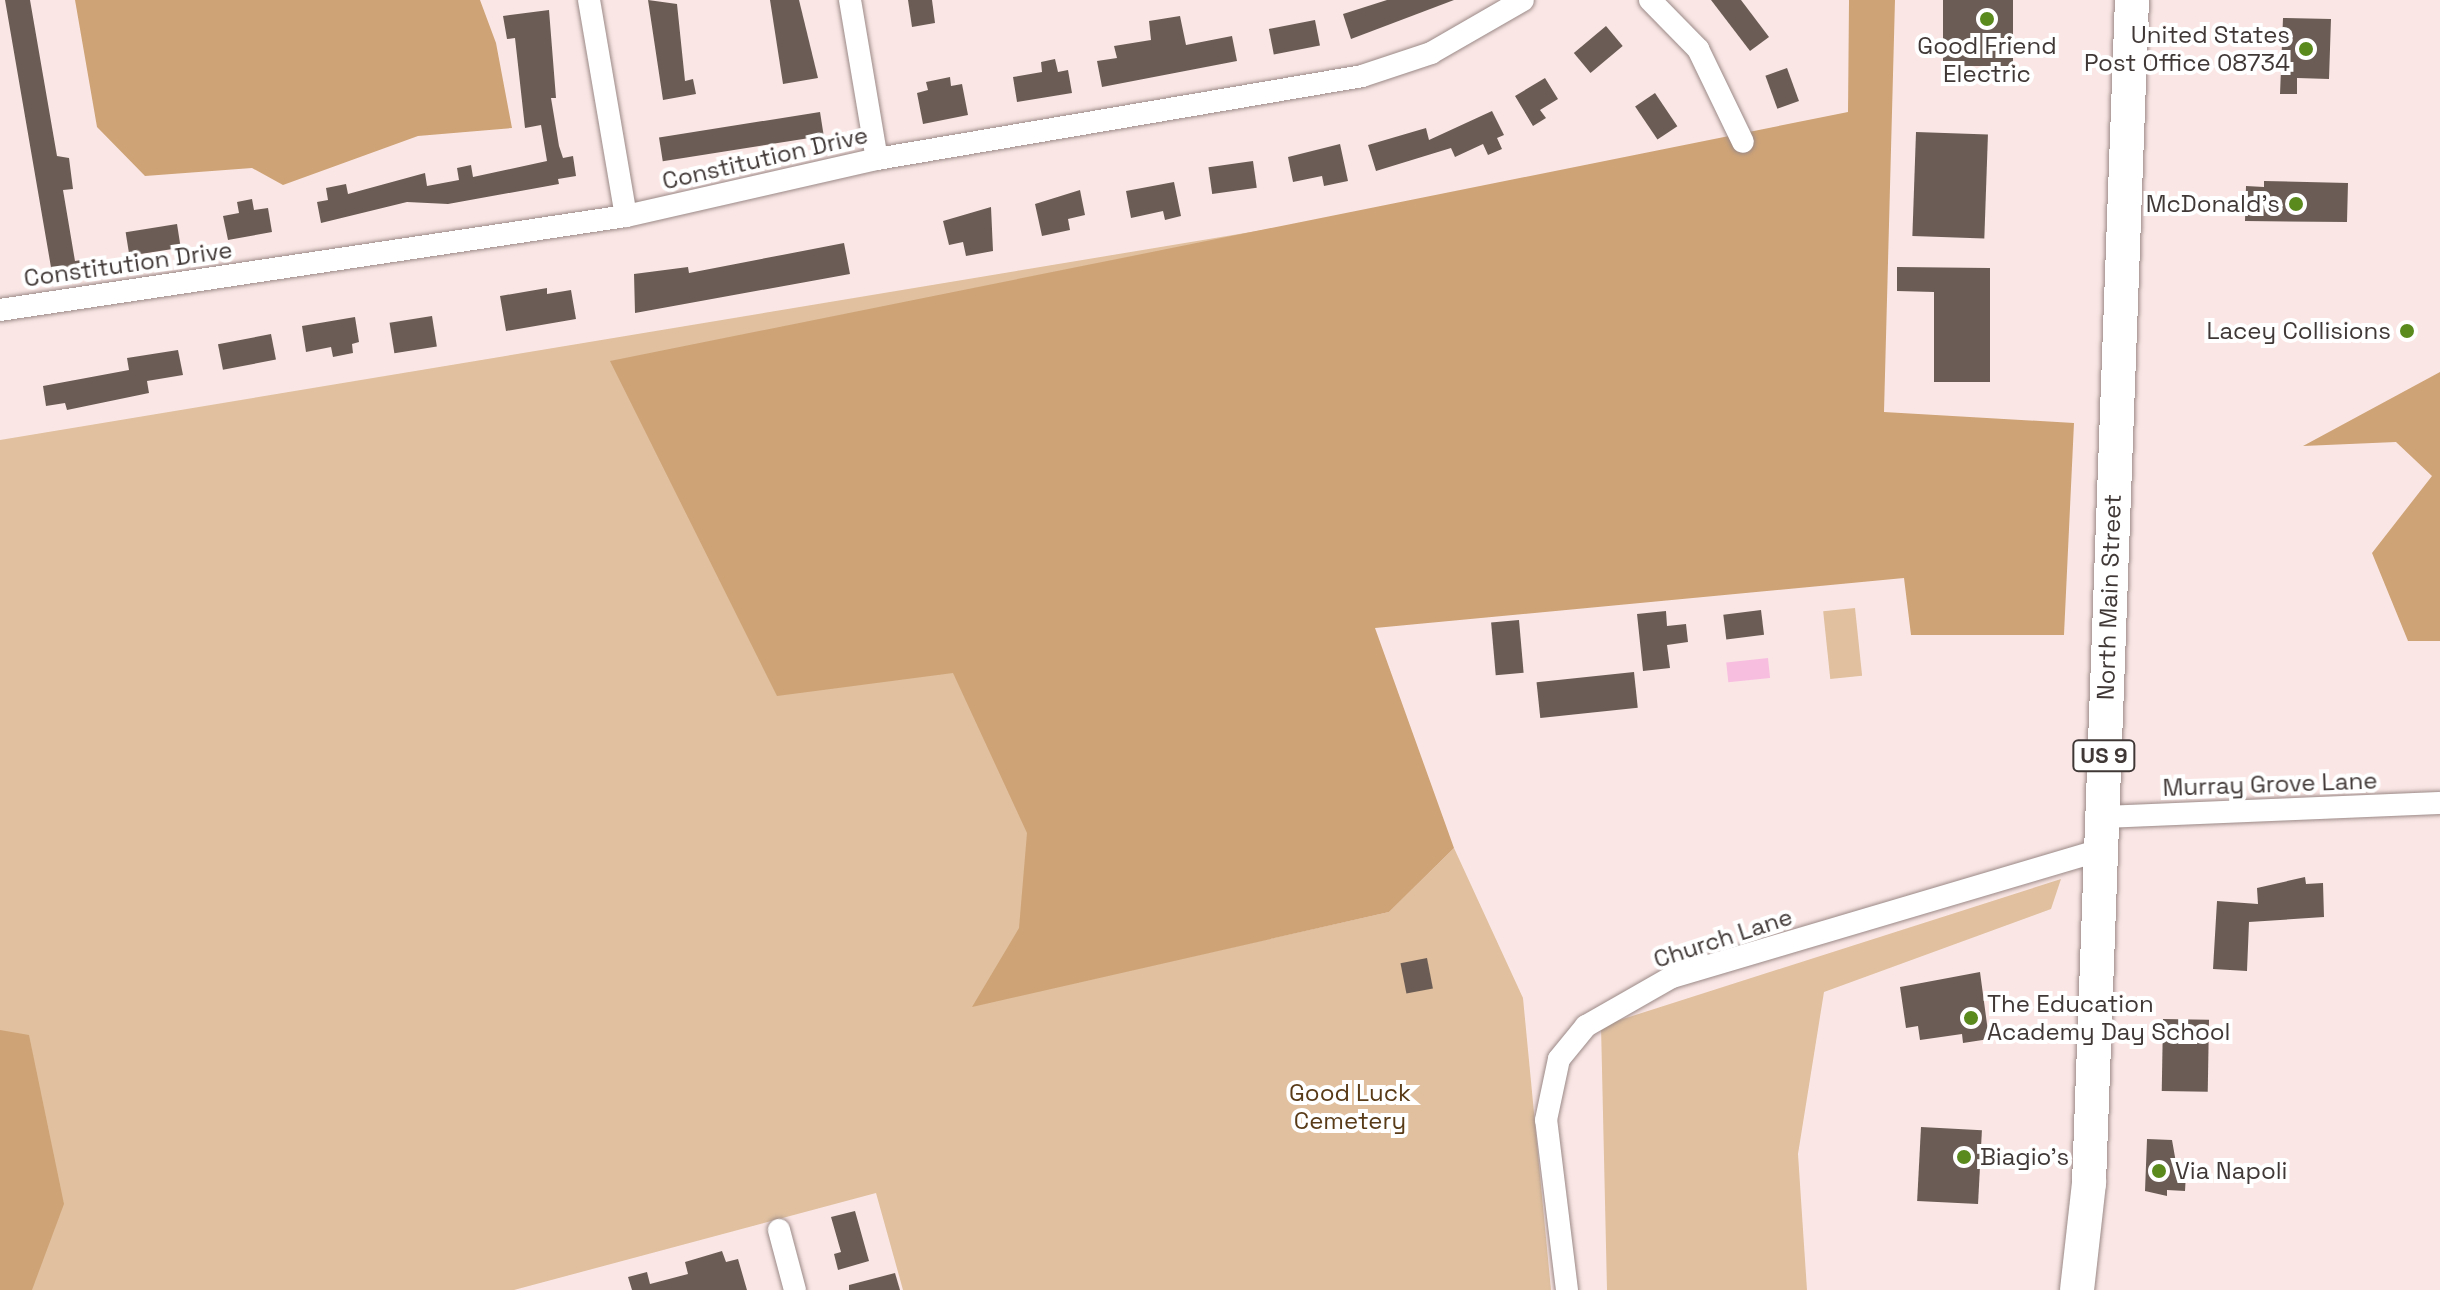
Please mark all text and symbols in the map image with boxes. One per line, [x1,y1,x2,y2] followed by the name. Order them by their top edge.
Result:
[1978,10,1996,28] marker: Good Friend Electric
[2084,21,2290,77] place label: United States Post Office 08734
[1917,32,2057,88] place label: Good Friend Electric
[2297,40,2315,58] marker: United States Post Office 08734
[659,120,871,196] street label: Constitution Drive
[2146,190,2280,218] place label: McDonald's
[2287,195,2305,213] marker: McDonald's
[22,235,234,293] street label: Constitution Drive
[2206,317,2391,345] place label: Lacey Collisions
[2398,322,2416,340] marker: Lacey Collisions
[2091,493,2127,701] street label: North Main Street
[2072,738,2136,774] road number: US 9
[2162,766,2378,802] street label: Murray Grove Lane
[1650,902,1796,974] street label: Church Lane
[1987,990,2231,1046] place label: The Education Academy Day School
[1962,1009,1980,1027] marker: The Education Academy Day School
[1289,1079,1411,1135] park label: Good Luck Cemetery
[1980,1143,2069,1171] place label: Biagio's
[1955,1148,1973,1166] marker: Biagio's
[2175,1157,2287,1185] place label: Via Napoli
[2150,1162,2168,1180] marker: Via Napoli

